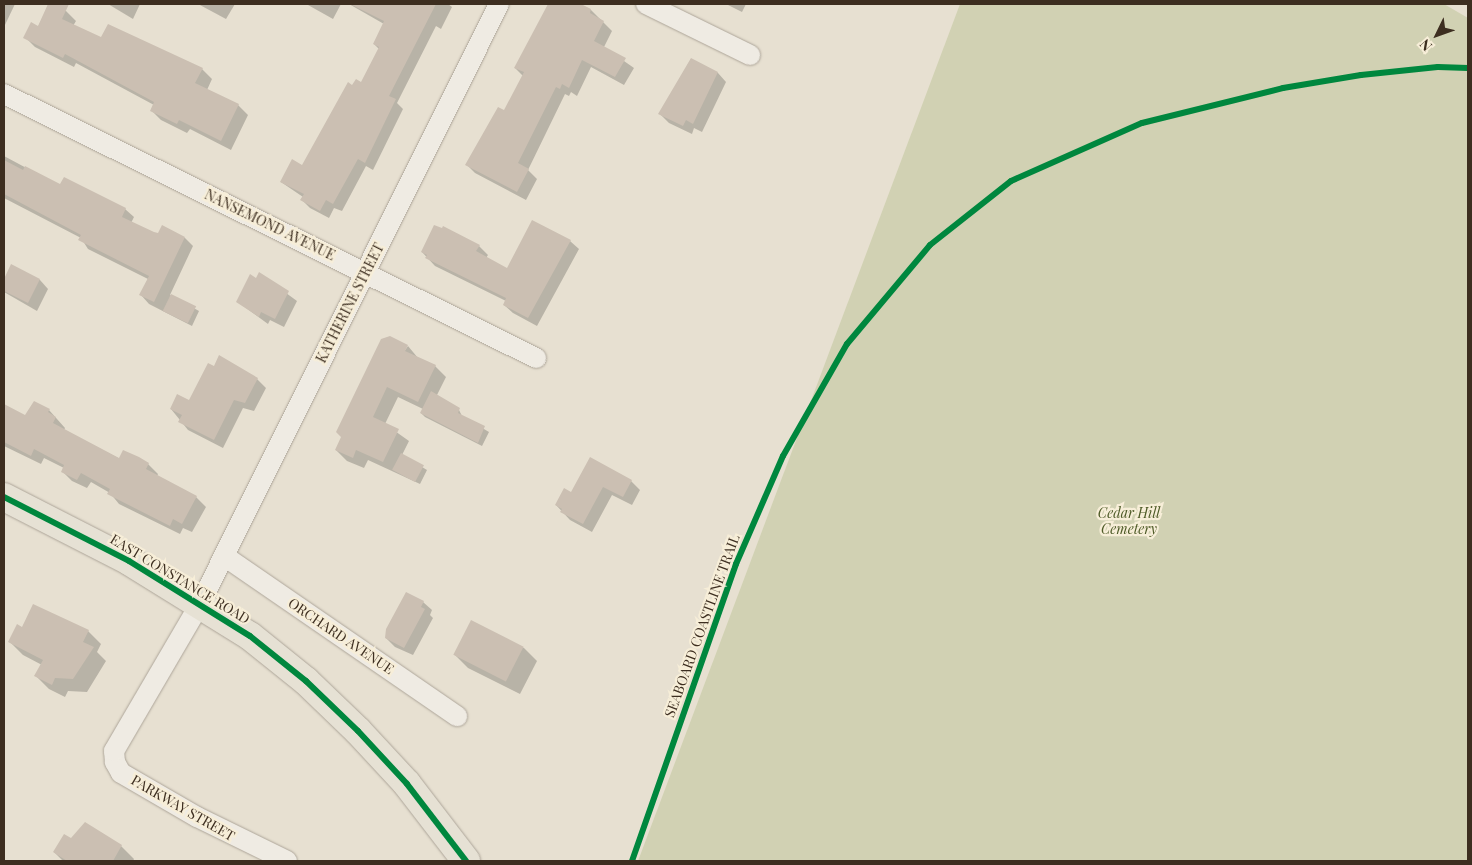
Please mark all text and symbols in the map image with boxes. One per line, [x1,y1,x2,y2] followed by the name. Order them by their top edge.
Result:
[1412,10,1462,60] north arrow
[1415,35,1436,55] text: N
[202,186,338,264] street label: NANSEMOND AVENUE
[313,240,387,366] street label: KATHERINE STREET
[1098,505,1160,538] park label: Cedar Hill Cemetery
[107,531,253,627] street label: EAST CONSTANCE ROAD
[661,532,743,720] street label: SEABOARD COASTLINE TRAIL
[285,594,397,678] street label: ORCHARD AVENUE
[128,771,238,845] street label: PARKWAY STREET

